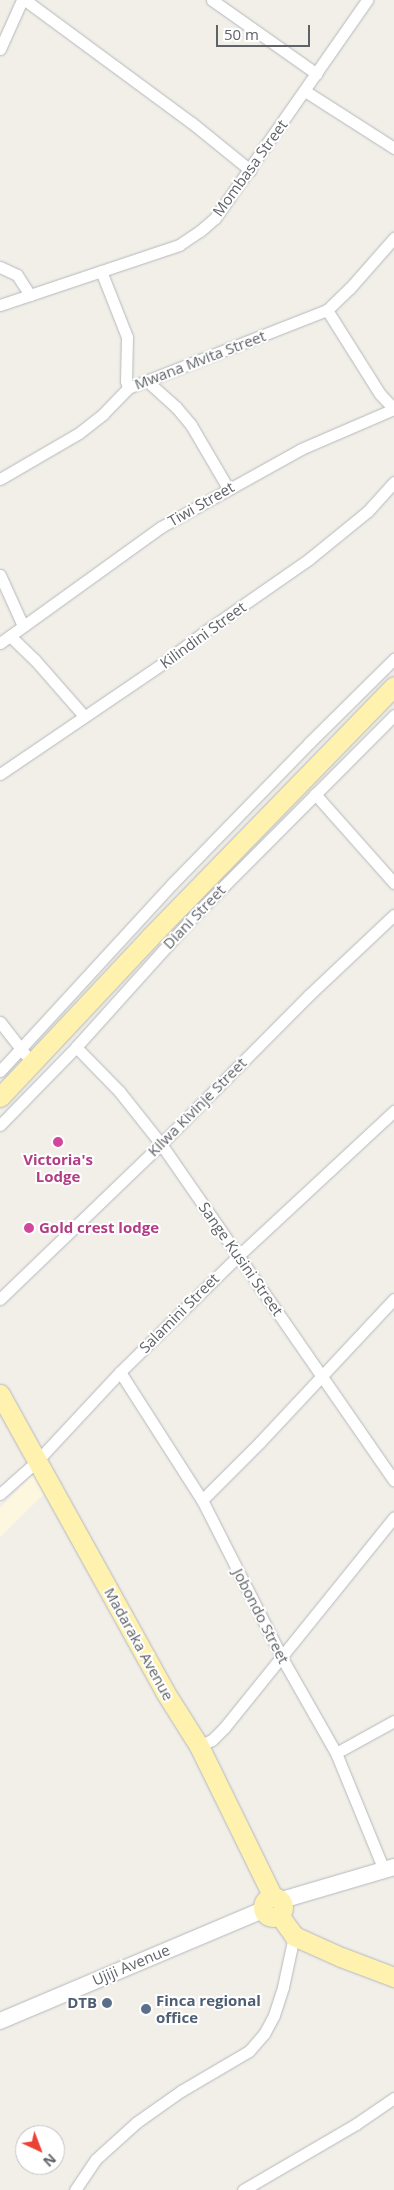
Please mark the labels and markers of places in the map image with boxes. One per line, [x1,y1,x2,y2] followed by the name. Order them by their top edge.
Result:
[52,1136,64,1148] marker: Victoria's Lodge
[23,1150,93,1185] place label: Victoria's Lodge
[39,1219,159,1237] place label: Gold crest lodge
[23,1222,35,1234] marker: Gold crest lodge
[156,1991,261,2026] place label: Finca regional office
[67,1994,97,2012] place label: DTB
[101,1997,113,2009] marker: DTB
[140,2003,152,2015] marker: Finca regional office

